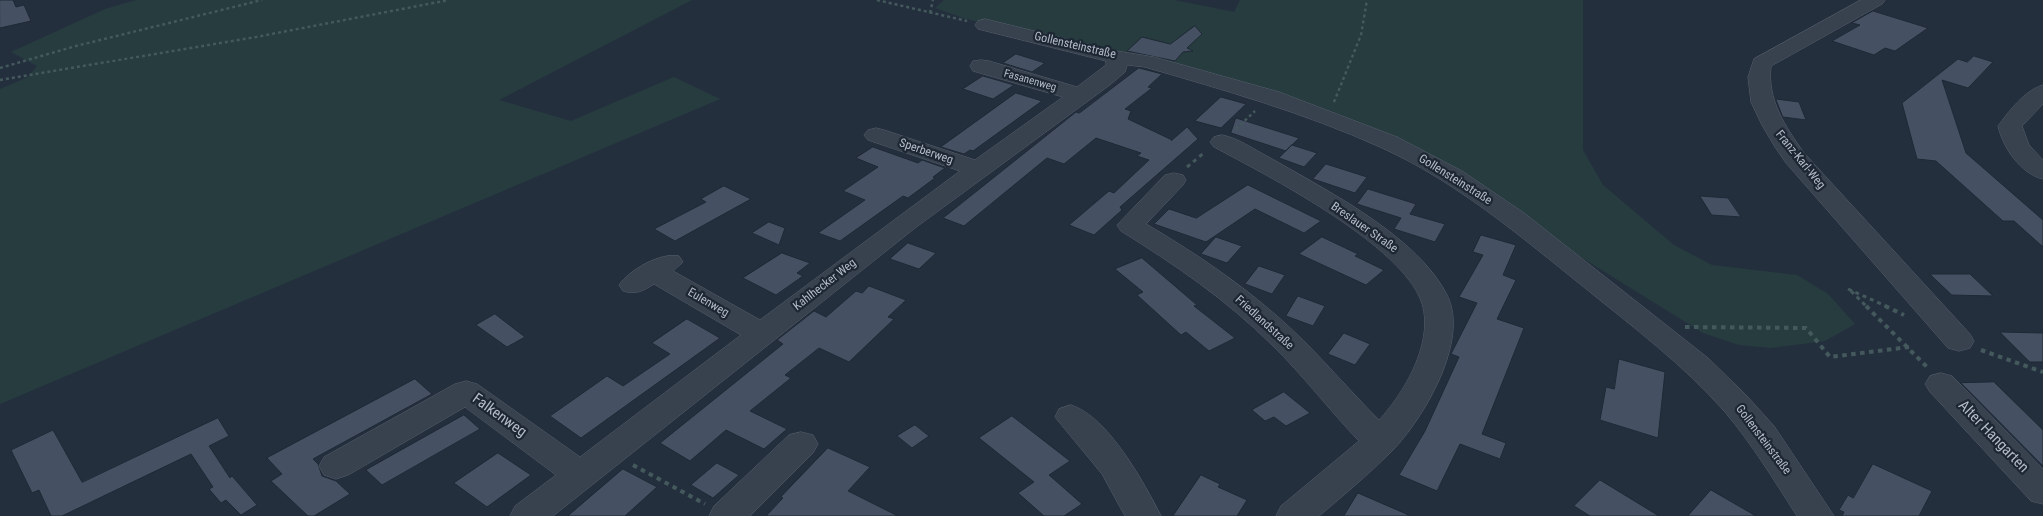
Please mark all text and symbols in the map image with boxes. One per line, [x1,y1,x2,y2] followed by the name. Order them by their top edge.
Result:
[1033,30,1117,62] street label: Gollensteinstraße
[1002,67,1058,95] street label: Fasanenweg
[1772,128,1828,192] street label: Franz-Karl-Weg
[897,136,955,168] street label: Sperberweg
[1416,152,1494,208] street label: Gollensteinstraße
[1328,200,1400,256] street label: Breslauer Straße
[791,256,859,314] street label: Kahlhecker Weg
[685,285,731,321] street label: Eulenweg
[1232,293,1296,353] street label: Friedlandstraße
[468,390,530,442] street label: Falkenweg
[1954,397,2032,477] street label: Alter Hangarten
[1732,402,1794,478] street label: Gollensteinstraße

